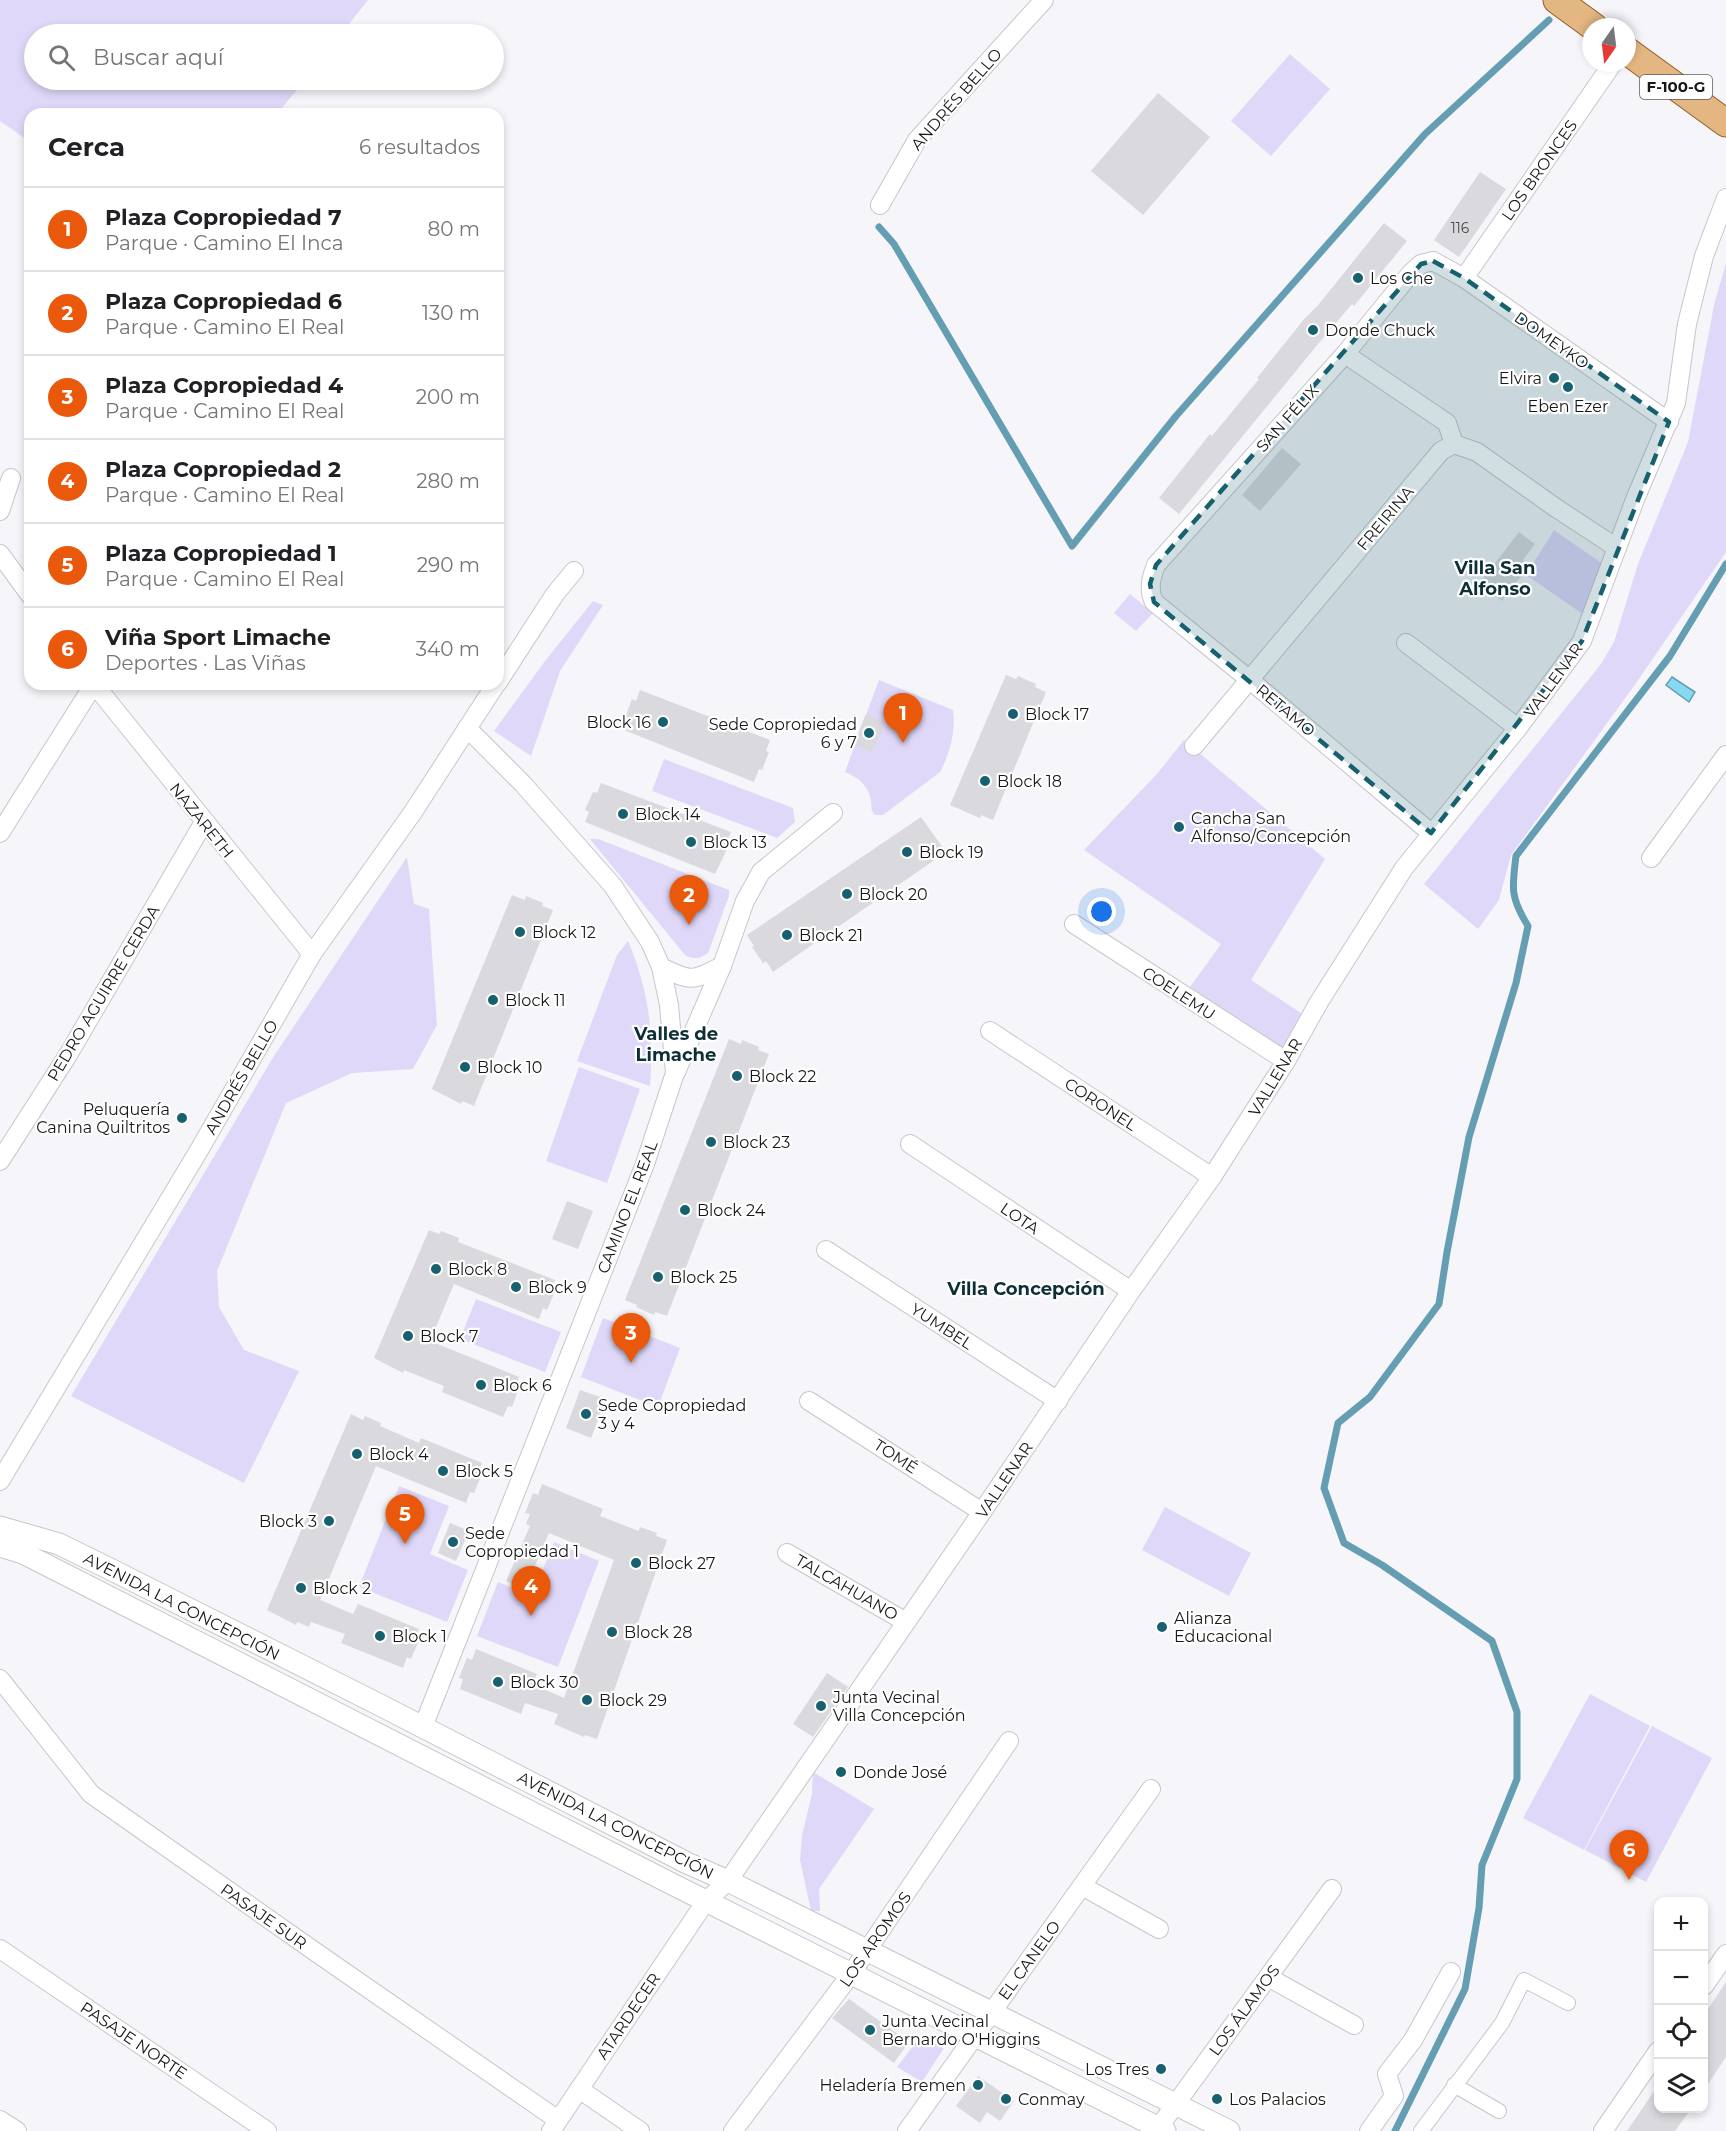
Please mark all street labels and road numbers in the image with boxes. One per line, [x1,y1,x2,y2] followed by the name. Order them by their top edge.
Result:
[907,44,1006,154] street label: ANDRÉS BELLO
[1640,75,1712,99] road number: F-100-G
[1498,116,1581,224] street label: LOS BRONCES
[1511,308,1593,373] street label: DOMEYKO
[1252,380,1323,456] street label: SAN FÉLIX
[1353,482,1418,554] street label: FREIRINA
[1520,639,1587,721] street label: VALLENAR
[1252,680,1319,741] street label: RETAMO
[166,779,238,862] street label: NAZARETH
[43,901,164,1085] street label: PEDRO AGUIRRE CERDA
[1139,963,1219,1024] street label: COELEMU
[201,1017,282,1138] street label: ANDRÉS BELLO
[1245,1035,1306,1120] street label: VALLENAR
[1061,1074,1141,1135] street label: CORONEL
[593,1138,662,1276] street label: CAMINO EL REAL
[997,1199,1043,1238] street label: LOTA
[907,1299,977,1354] street label: YUMBEL
[870,1435,921,1478] street label: TOMÉ
[972,1439,1037,1522] street label: VALLENAR
[81,1549,283,1664] street label: AVENIDA LA CONCEPCIÓN
[792,1550,901,1624] street label: TALCAHUANO
[515,1768,717,1883] street label: AVENIDA LA CONCEPCIÓN
[217,1880,310,1953] street label: PASAJE SUR
[836,1888,915,1990] street label: LOS AROMOS
[994,1917,1064,2004] street label: EL CANELO
[1205,1961,1284,2059] street label: LOS ÁLAMOS
[593,1969,664,2063] street label: ATARDECER
[77,1998,191,2083] street label: PASAJE NORTE

